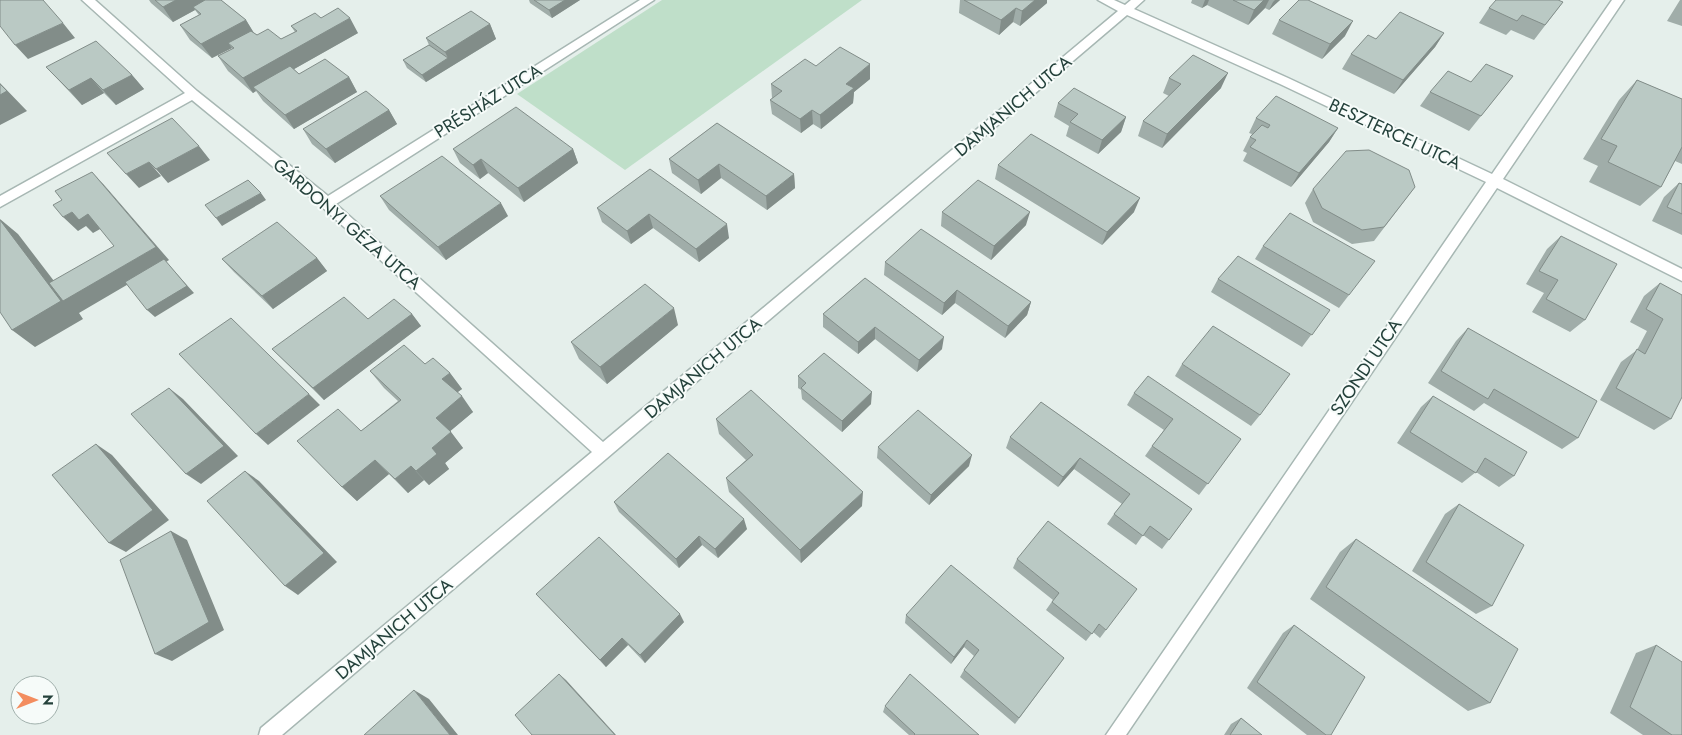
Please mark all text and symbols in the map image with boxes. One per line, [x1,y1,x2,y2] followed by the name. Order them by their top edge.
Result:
[949,49,1077,163] street label: DAMJANICH UTCA
[429,57,547,144] street label: PRÉSHÁZ UTCA
[1325,92,1466,176] street label: BESZTERCEI UTCA
[267,152,427,296] street label: GÁRDONYI GÉZA UTCA
[639,311,767,425] street label: DAMJANICH UTCA
[1324,313,1408,421] street label: SZONDI UTCA
[330,572,458,686] street label: DAMJANICH UTCA
[10,675,60,725] north arrow
[38,694,58,706] text: N

